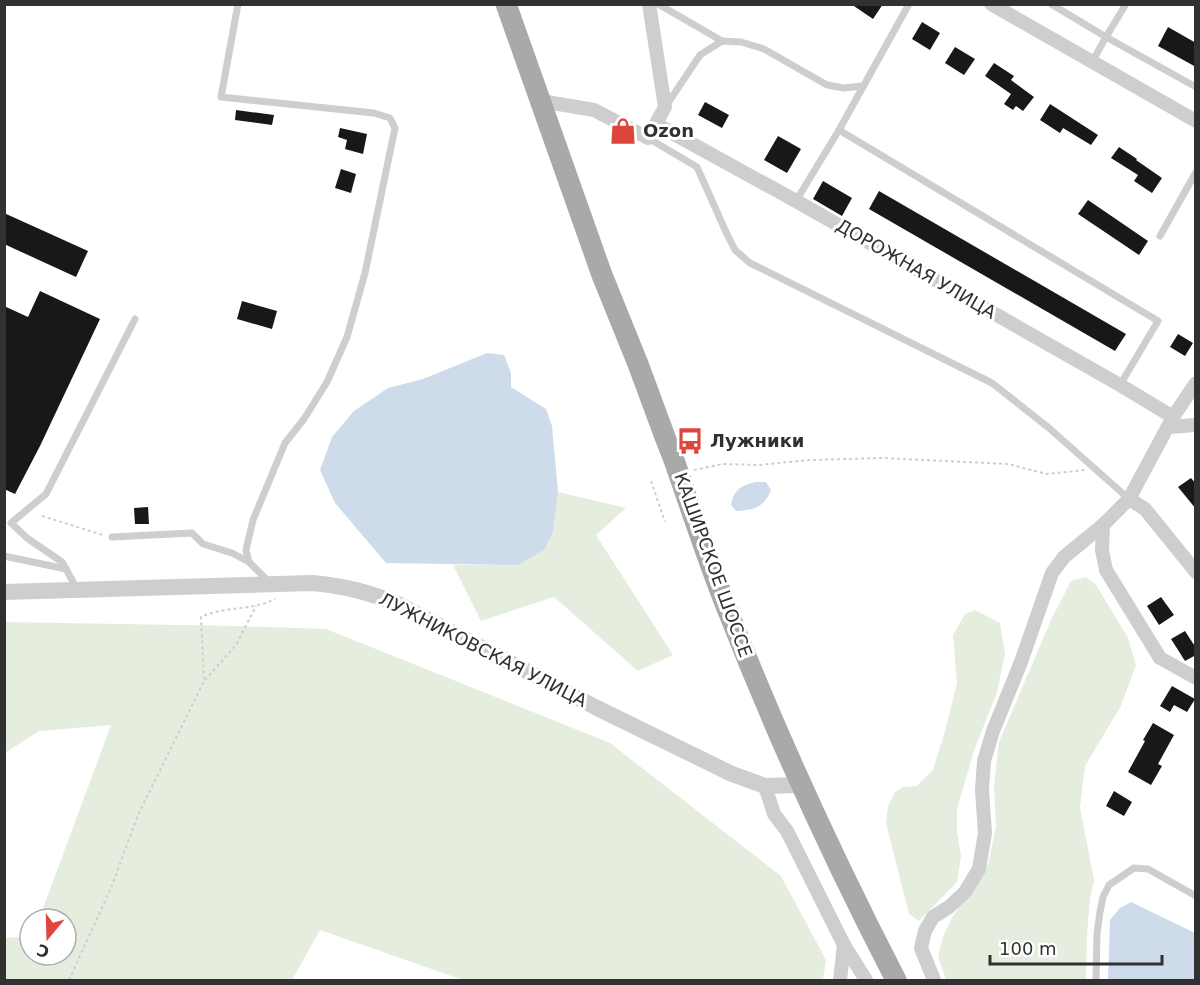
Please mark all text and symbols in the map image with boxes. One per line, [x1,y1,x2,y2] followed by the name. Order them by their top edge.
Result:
[608,116,638,146] shop icon: Ozon
[643,120,694,141] place label: Ozon
[833,214,1000,323] street label: ДОРОЖНАЯ УЛИЦА
[675,426,705,456] bus stop icon: Лужники
[710,430,804,451] place label: Лужники
[670,470,757,660] street label: КАШИРСКОЕ ШОССЕ
[376,588,591,712] street label: ЛУЖНИКОВСКАЯ УЛИЦА
[18,907,78,967] north arrow
[990,928,1162,966] scale bar
[999,938,1057,959] text: 100 m
[35,940,52,962] text: С

